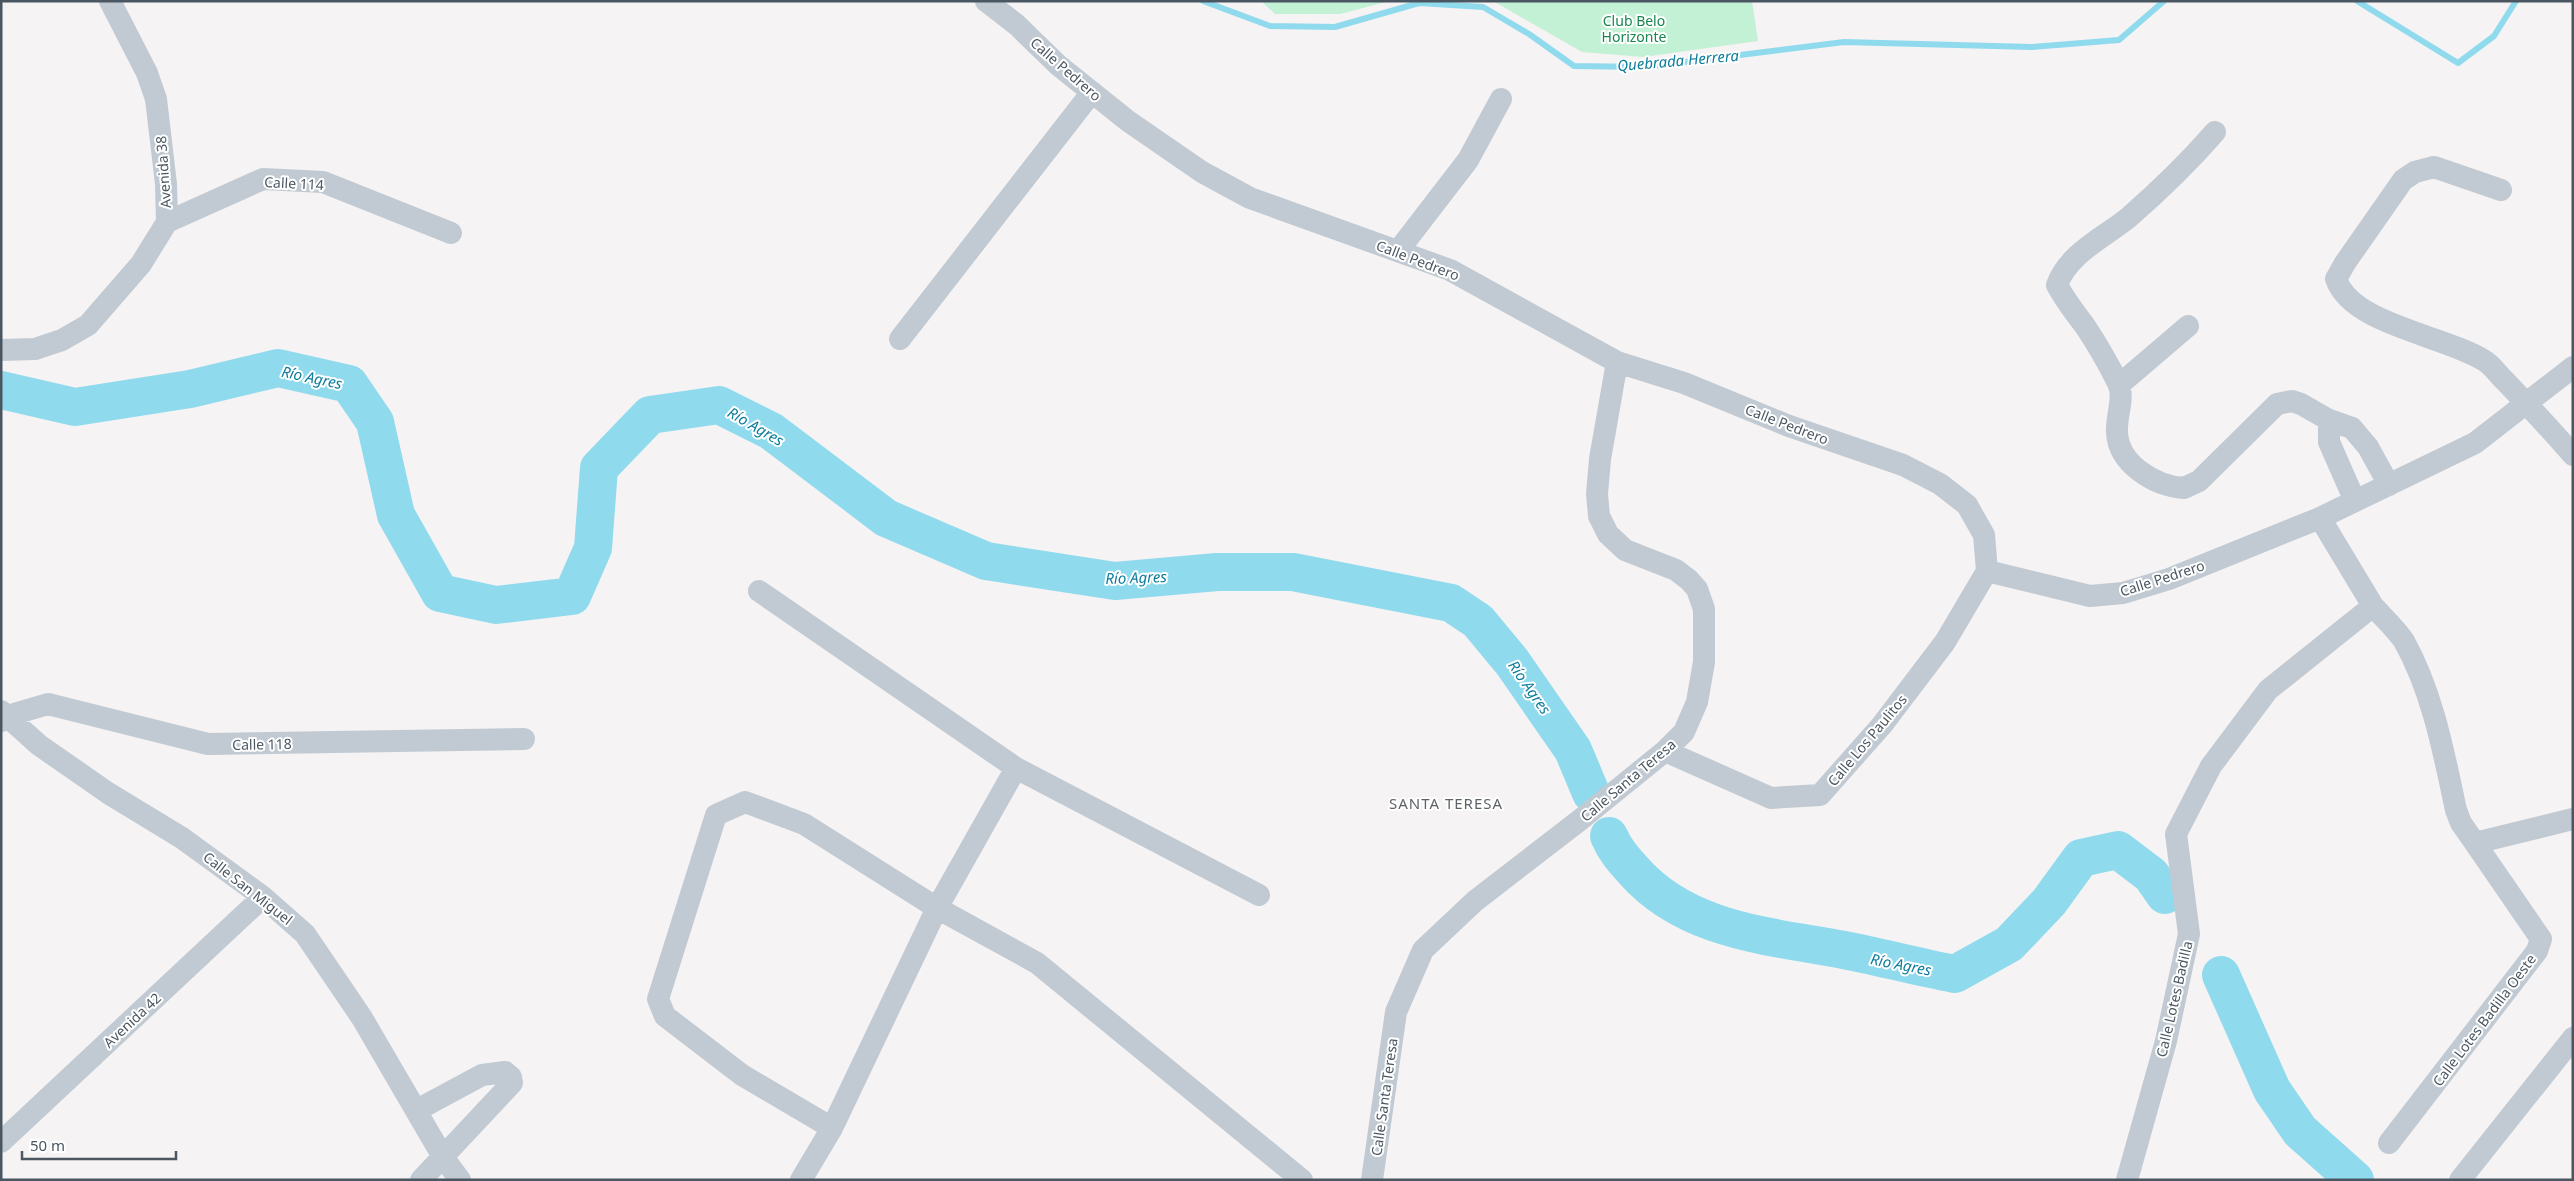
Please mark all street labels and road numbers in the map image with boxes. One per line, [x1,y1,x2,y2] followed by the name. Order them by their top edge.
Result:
[1027,33,1105,105] street label: Calle Pedrero
[151,135,175,209] street label: Avenida 38
[264,172,324,194] street label: Calle 114
[1374,235,1462,285] street label: Calle Pedrero
[1743,399,1831,449] street label: Calle Pedrero
[2117,555,2207,601] street label: Calle Pedrero
[1823,690,1911,790] street label: Calle Los Paulitos
[232,734,292,754] street label: Calle 118
[1576,735,1680,825] street label: Calle Santa Teresa
[199,847,297,929] street label: Calle San Miguel
[2151,939,2197,1059] street label: Calle Lotes Badilla
[2428,950,2540,1090] street label: Calle Lotes Badilla Oeste
[99,988,165,1052] street label: Avenida 42
[1366,1037,1402,1157] street label: Calle Santa Teresa

